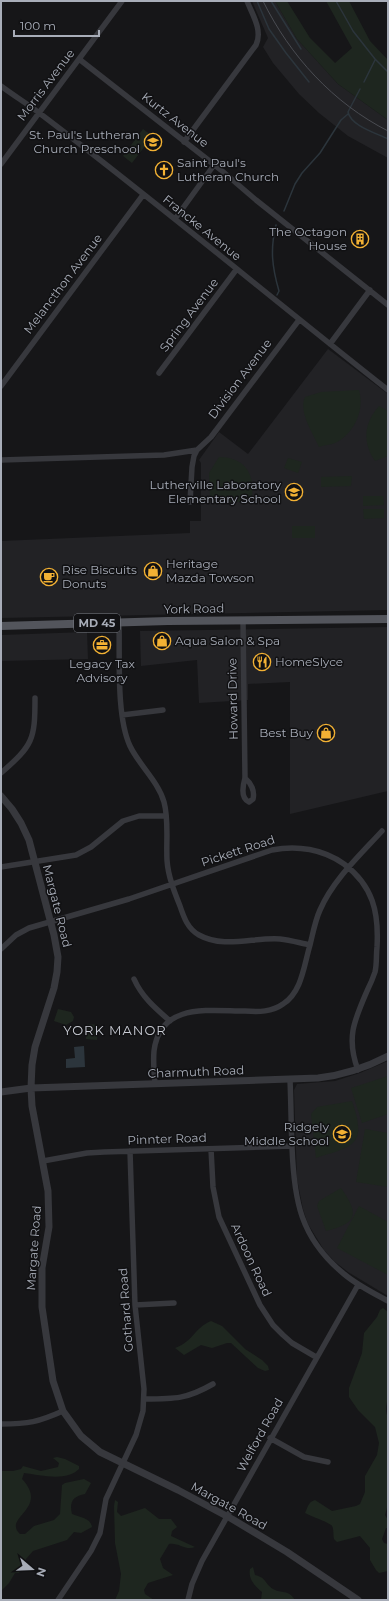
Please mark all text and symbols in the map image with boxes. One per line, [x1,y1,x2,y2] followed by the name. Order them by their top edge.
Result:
[14,12,99,38] scale bar
[20,18,56,33] text: 100 m
[14,46,77,124] street label: Morris Avenue
[139,89,212,150] street label: Kurtz Avenue
[29,127,140,156] place label: St. Paul's Lutheran Church Preschool
[143,132,163,152] school or university icon: St. Paul's Lutheran Church Preschool
[177,155,279,184] place label: Saint Paul's Lutheran Church
[154,160,174,180] church icon: Saint Paul's Lutheran Church
[160,191,244,264] street label: Francke Avenue
[269,224,347,253] place label: The Octagon House
[350,229,370,249] building icon: The Octagon House
[20,231,105,337] street label: Melancthon Avenue
[156,275,221,354] street label: Spring Avenue
[205,336,274,422] street label: Division Avenue
[150,477,281,506] place label: Lutherville Laboratory Elementary School
[284,482,304,502] school or university icon: Lutherville Laboratory Elementary School
[166,556,254,585] place label: Heritage Mazda Towson
[143,561,163,581] shop icon: Heritage Mazda Towson
[62,562,137,591] place label: Rise Biscuits Donuts
[39,567,59,587] cafe icon: Rise Biscuits Donuts
[163,600,225,617] street label: York Road
[74,614,120,632] road number: MD 45
[152,631,172,651] shop icon: Aqua Salon & Spa
[175,633,280,648] place label: Aqua Salon & Spa
[92,635,112,655] office icon: Legacy Tax Advisory
[252,652,272,672] restaurant icon: HomeSlyce
[275,654,343,669] place label: HomeSlyce
[69,656,136,685] place label: Legacy Tax Advisory
[224,658,241,740] street label: Howard Drive
[316,723,336,743] shop icon: Best Buy
[259,725,313,740] place label: Best Buy
[199,832,277,870] street label: Pickett Road
[40,863,75,949] street label: Margate Road
[63,1022,167,1038] district label: YORK MANOR
[147,1062,245,1081] street label: Charmuth Road
[244,1119,329,1148] place label: Ridgely Middle School
[332,1124,352,1144] school or university icon: Ridgely Middle School
[127,1130,207,1147] street label: Pinnter Road
[23,1205,44,1291] street label: Margate Road
[228,1221,275,1299] street label: Ardoon Road
[115,1268,136,1353] street label: Gothard Road
[233,1395,286,1474] street label: Welford Road
[188,1478,270,1533] street label: Margate Road
[12,1549,52,1589] north arrow
[33,1566,50,1579] text: N

